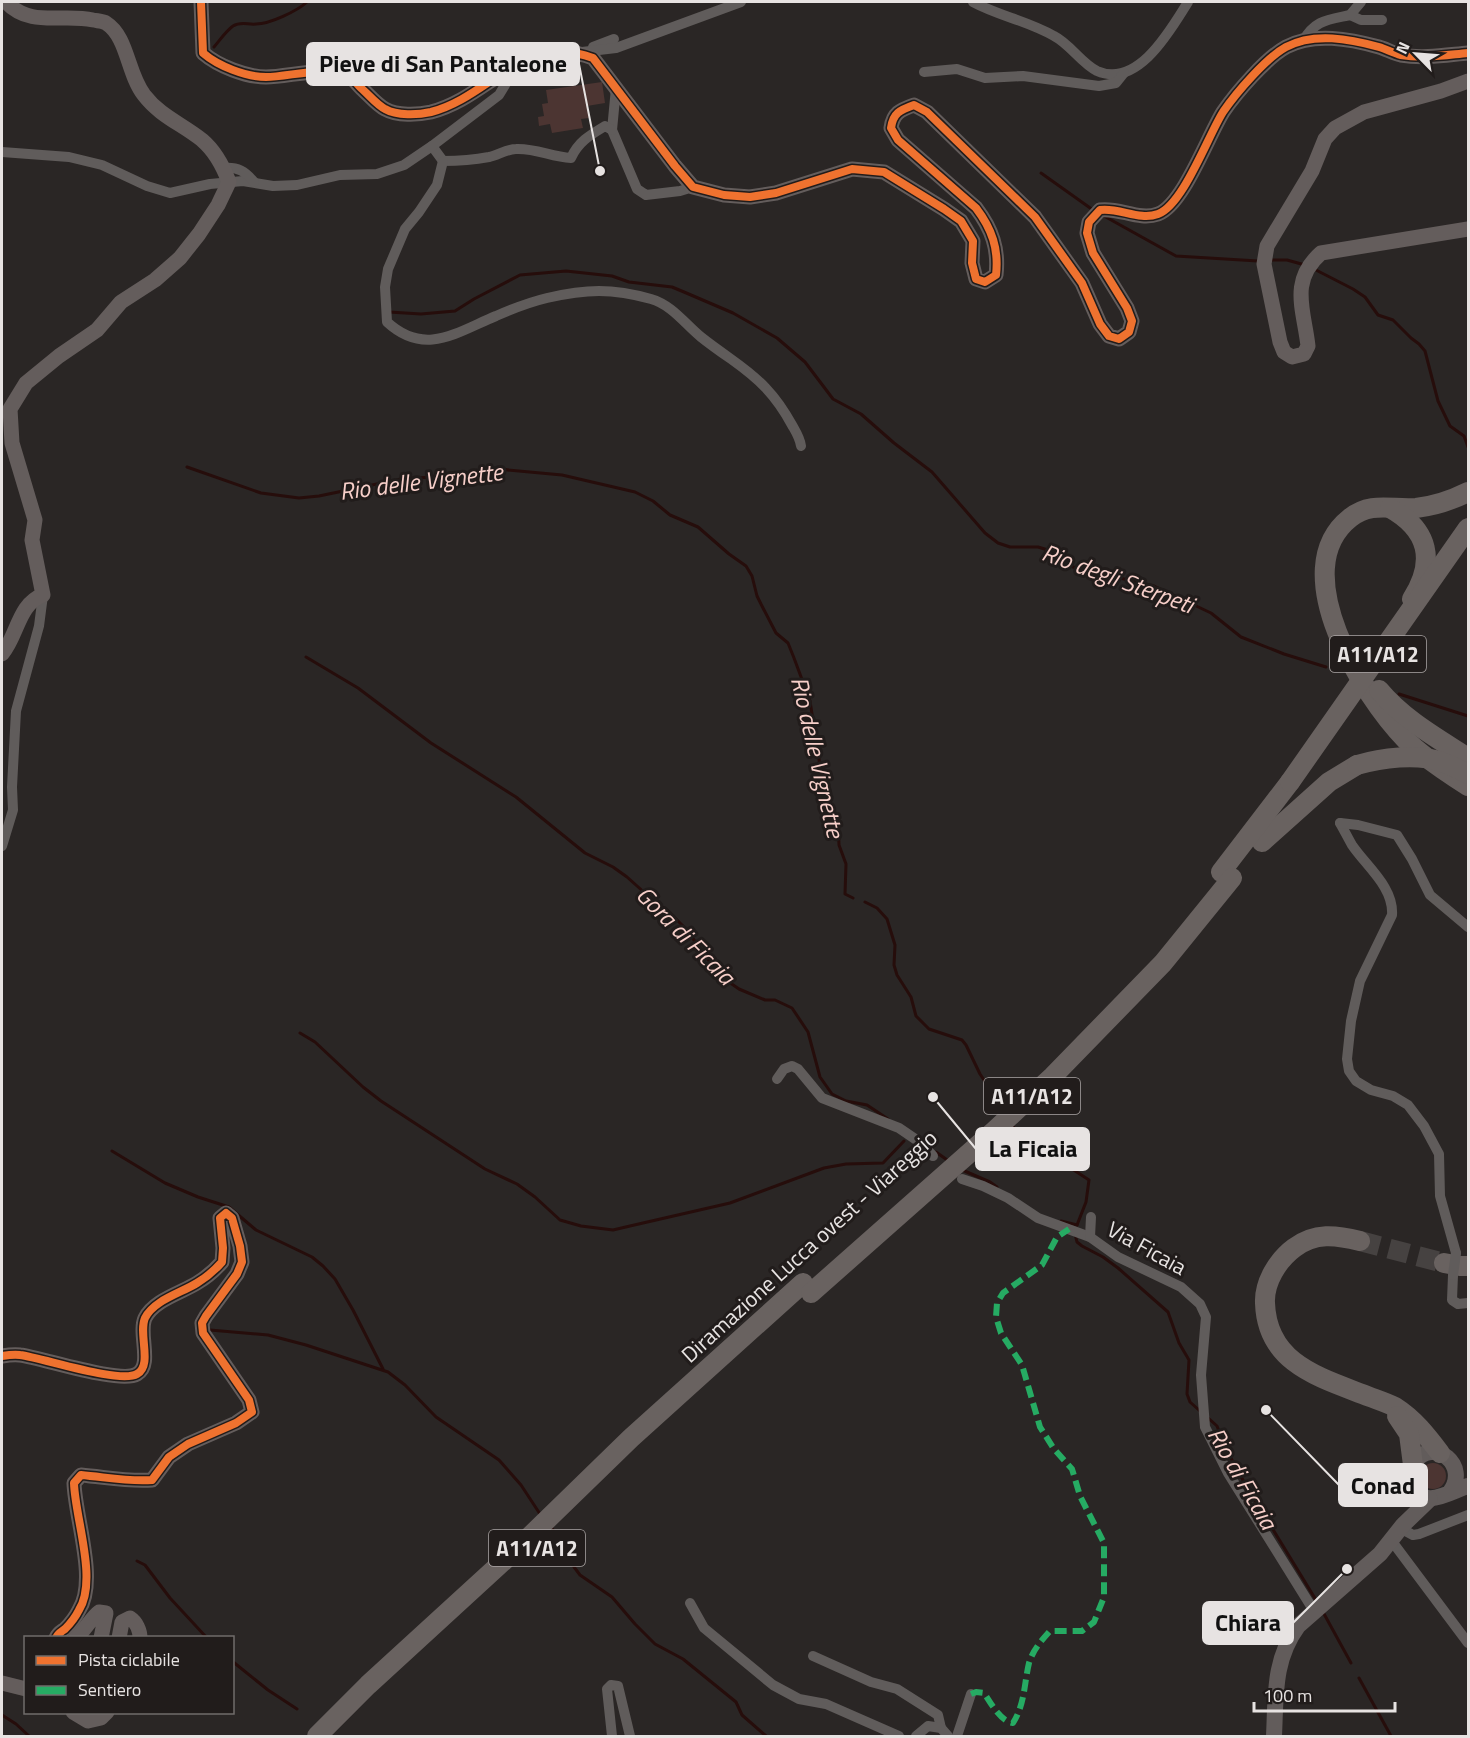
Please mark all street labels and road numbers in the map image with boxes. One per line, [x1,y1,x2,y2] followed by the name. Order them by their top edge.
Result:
[1330,636,1426,672] road number: A11/A12
[984,1078,1080,1114] road number: A11/A12
[673,1121,945,1371] street label: Diramazione Lucca ovest - Viareggio
[1101,1212,1193,1284] street label: Via Ficaia
[489,1530,585,1566] road number: A11/A12

